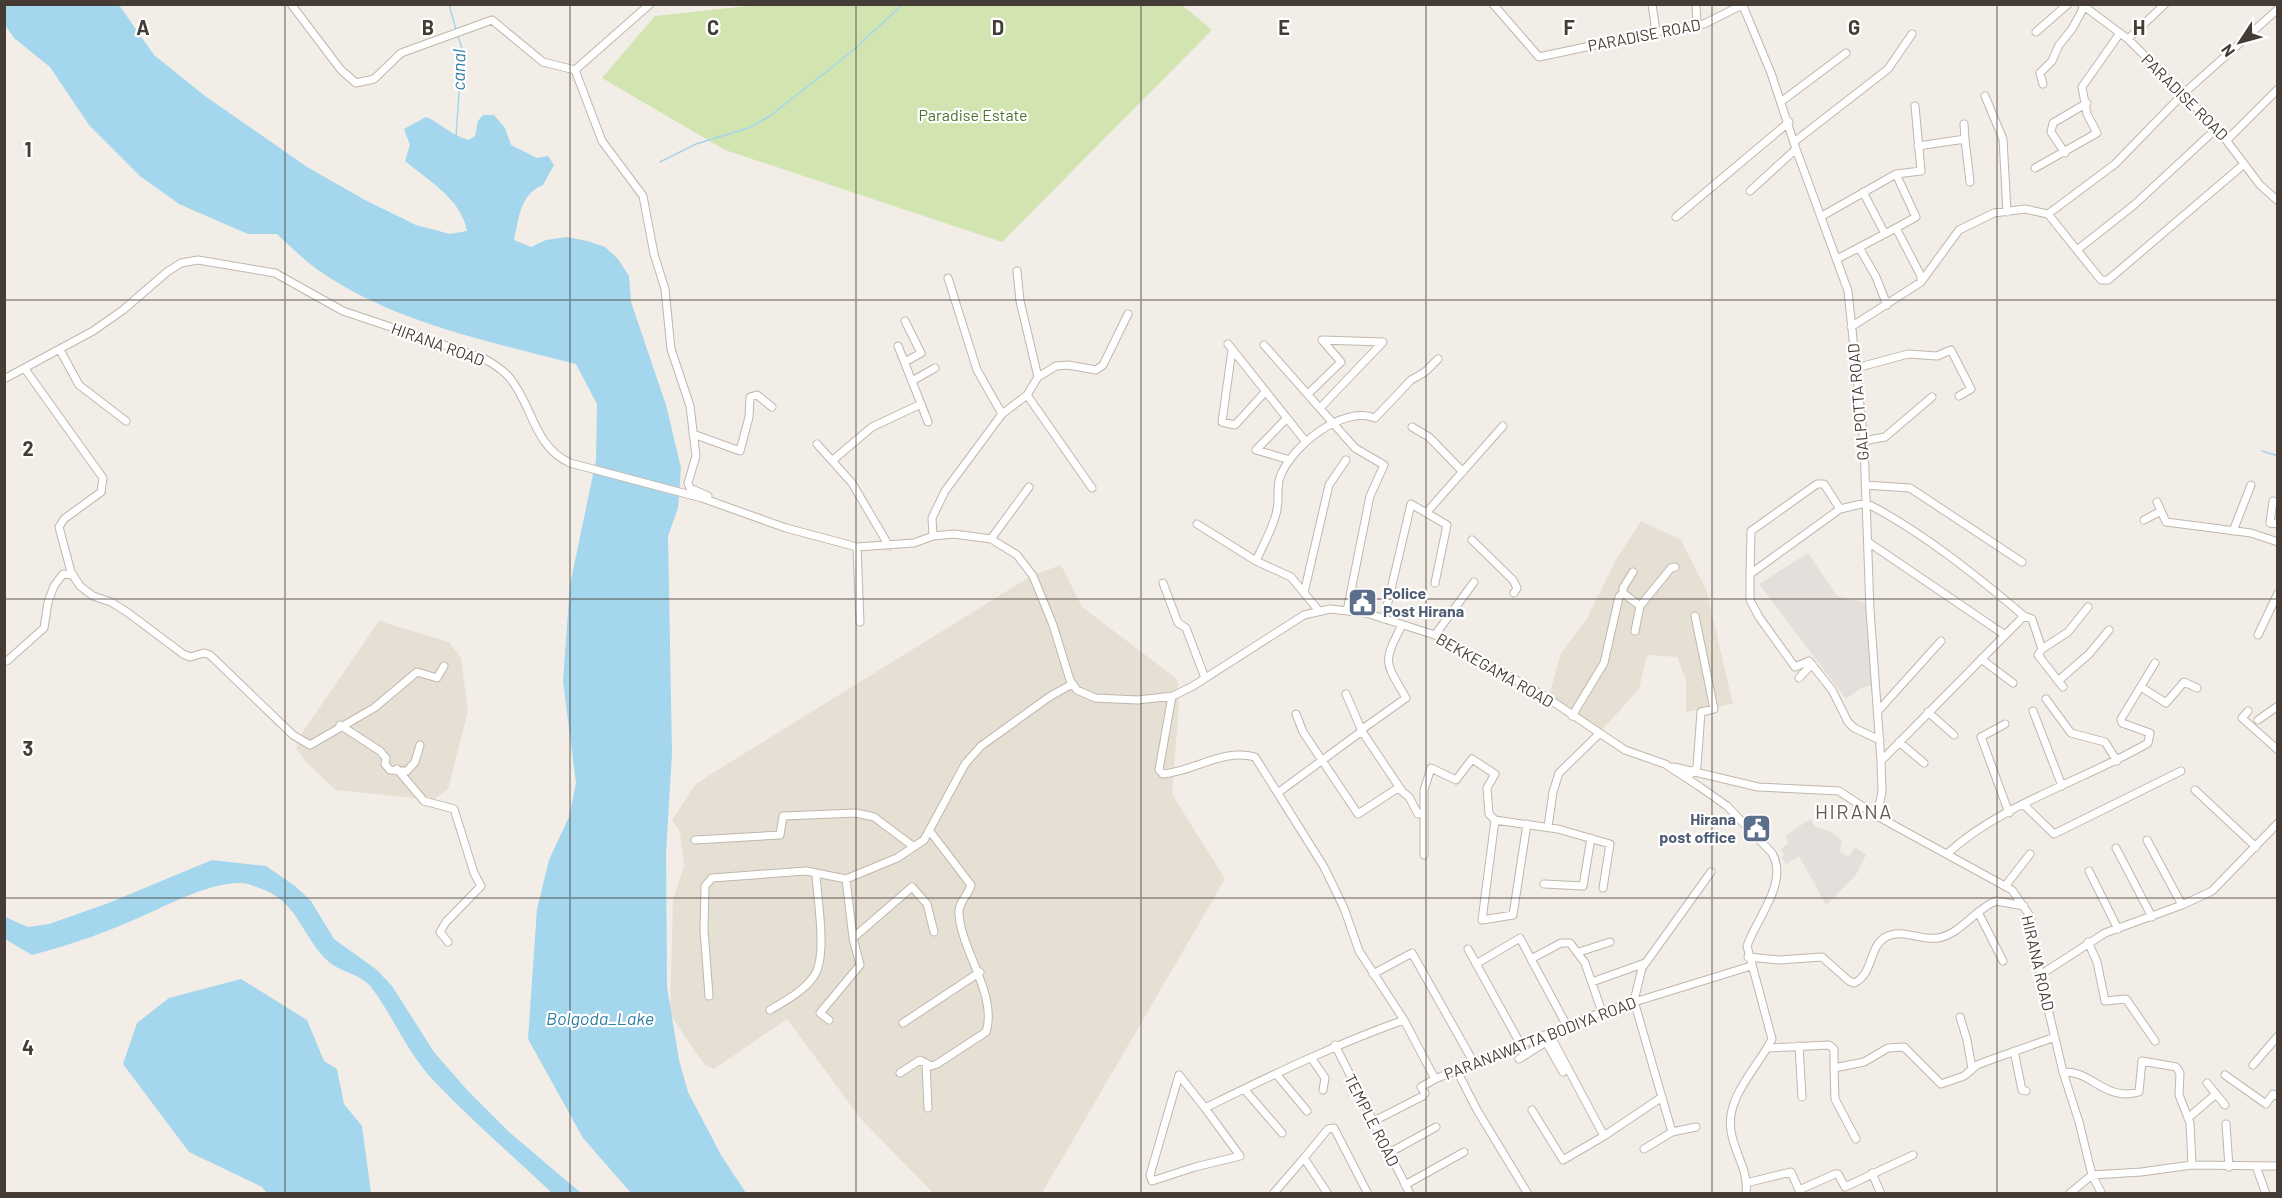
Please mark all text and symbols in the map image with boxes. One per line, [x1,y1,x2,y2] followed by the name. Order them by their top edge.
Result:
[2210,12,2270,72] north arrow
[1586,14,1702,55] street label: PARADISE ROAD
[136,15,150,39] text: A
[422,15,434,39] text: B
[707,15,719,39] text: C
[992,15,1004,39] text: D
[1278,15,1290,39] text: E
[1563,15,1575,39] text: F
[1848,15,1860,39] text: G
[2133,15,2145,39] text: H
[2217,41,2238,61] text: N
[447,49,469,91] water label: canal
[2138,49,2233,144] street label: PARADISE ROAD
[918,105,1028,124] park label: Paradise Estate
[24,137,32,161] text: 1
[389,318,487,369] street label: HIRANA ROAD
[1843,343,1872,461] street label: GALPOTTA ROAD
[22,436,34,460] text: 2
[1383,583,1464,620] place label: Police Post Hirana
[1346,586,1378,618] public building icon: Police Post Hirana
[1433,628,1557,711] street label: BEKKEGAMA ROAD
[23,736,33,760] text: 3
[1815,799,1893,823] district label: HIRANA
[1659,809,1736,846] place label: Hirana post office
[1741,812,1773,844] public building icon: Hirana post office
[2018,913,2059,1013] street label: HIRANA ROAD
[1441,992,1639,1083] street label: PARANAWATTA BODIYA ROAD
[546,1007,654,1029] water label: Bolgoda_Lake
[22,1035,34,1059] text: 4
[1341,1070,1404,1169] street label: TEMPLE ROAD

